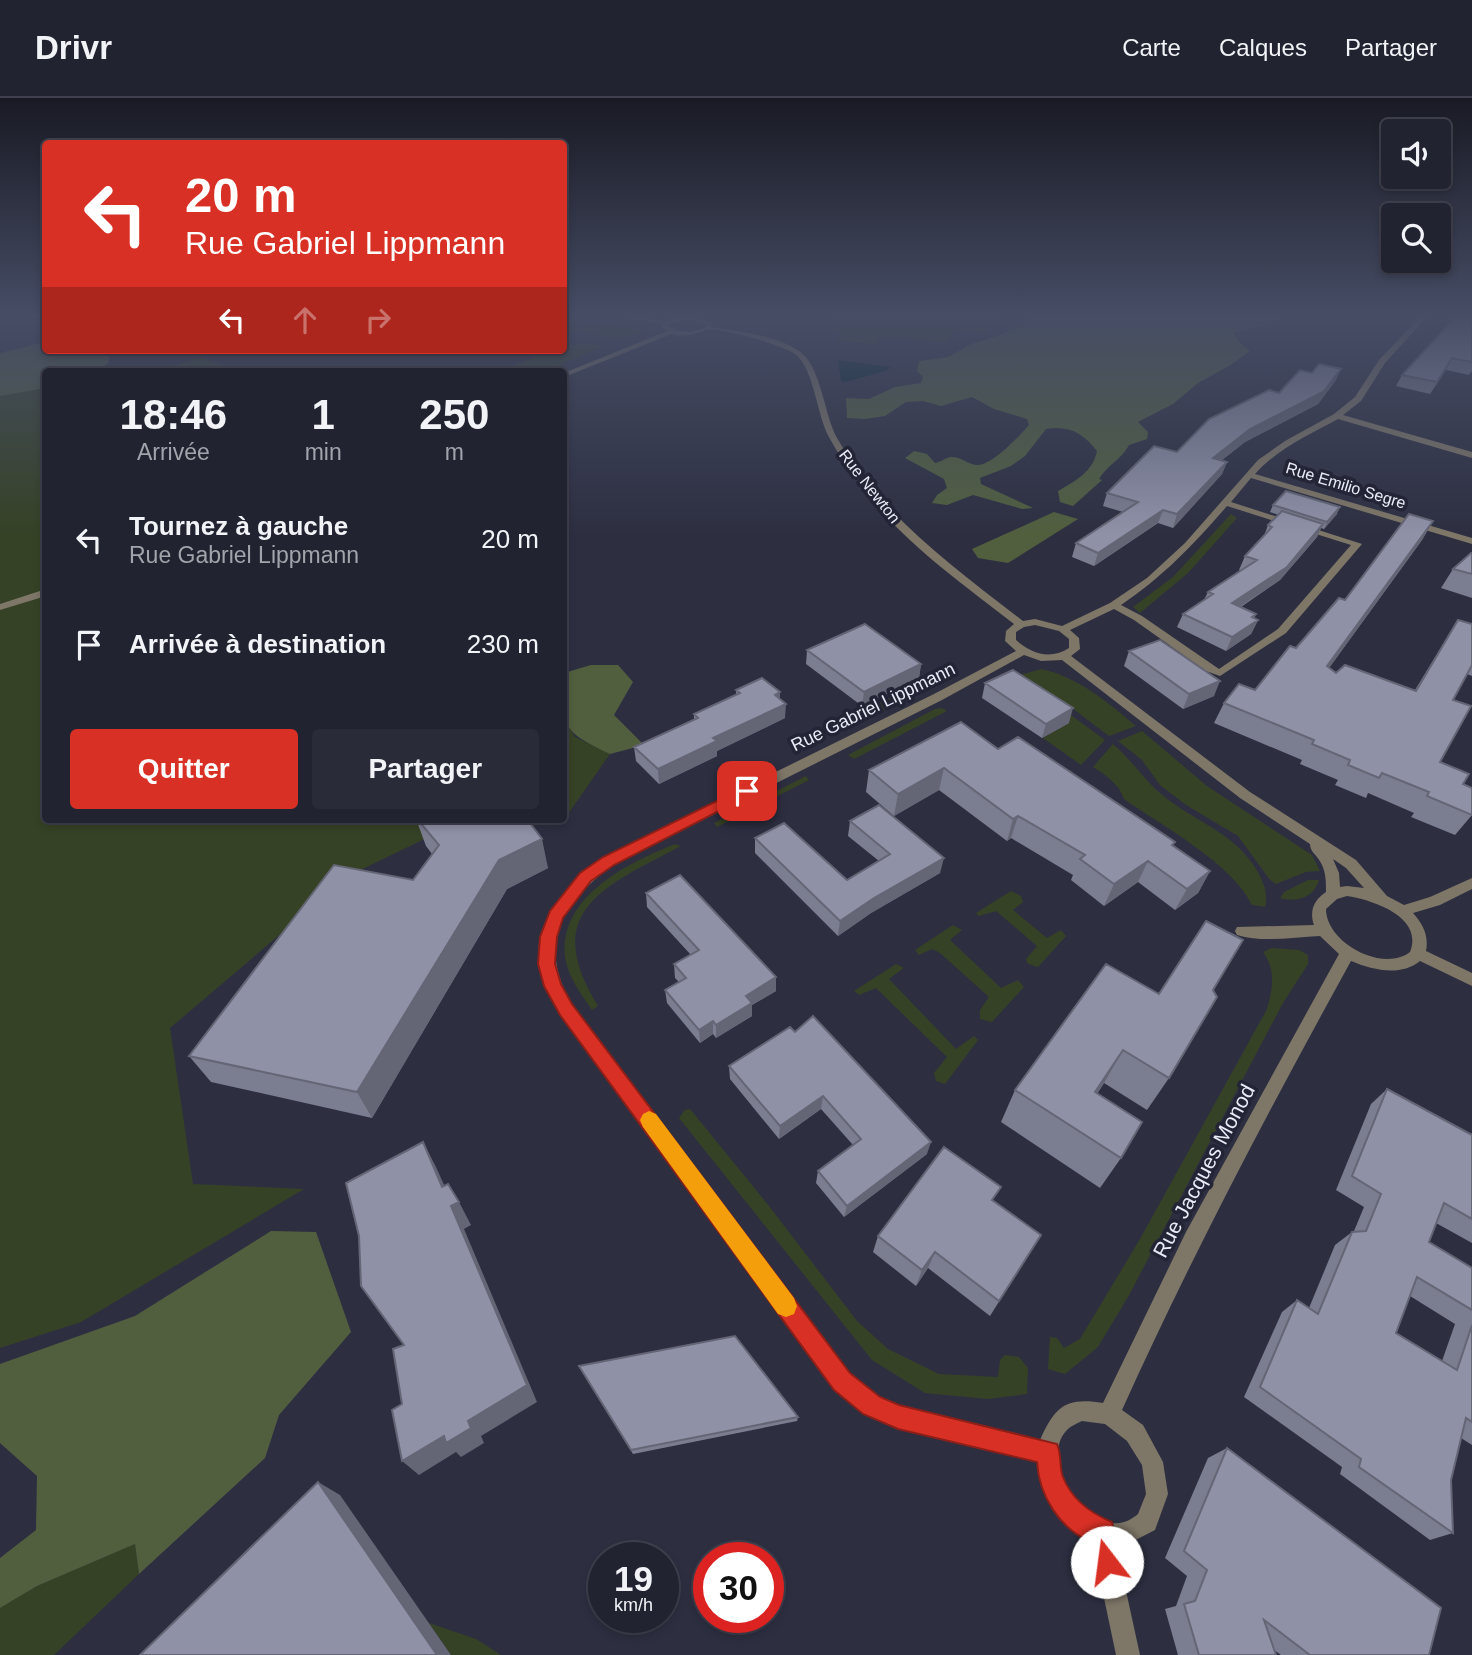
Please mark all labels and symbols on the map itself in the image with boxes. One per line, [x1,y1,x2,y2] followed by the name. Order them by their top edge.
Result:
[836,446,903,526] street label: Rue Newton
[1284,459,1408,512] street label: Rue Emilio Segre
[788,659,958,755] street label: Rue Gabriel Lippmann
[717,761,777,821] pin
[1148,1080,1259,1261] street label: Rue Jacques Monod
[1070,1525,1144,1599] position arrow
[693,1542,784,1633] speed limit sign: 30

